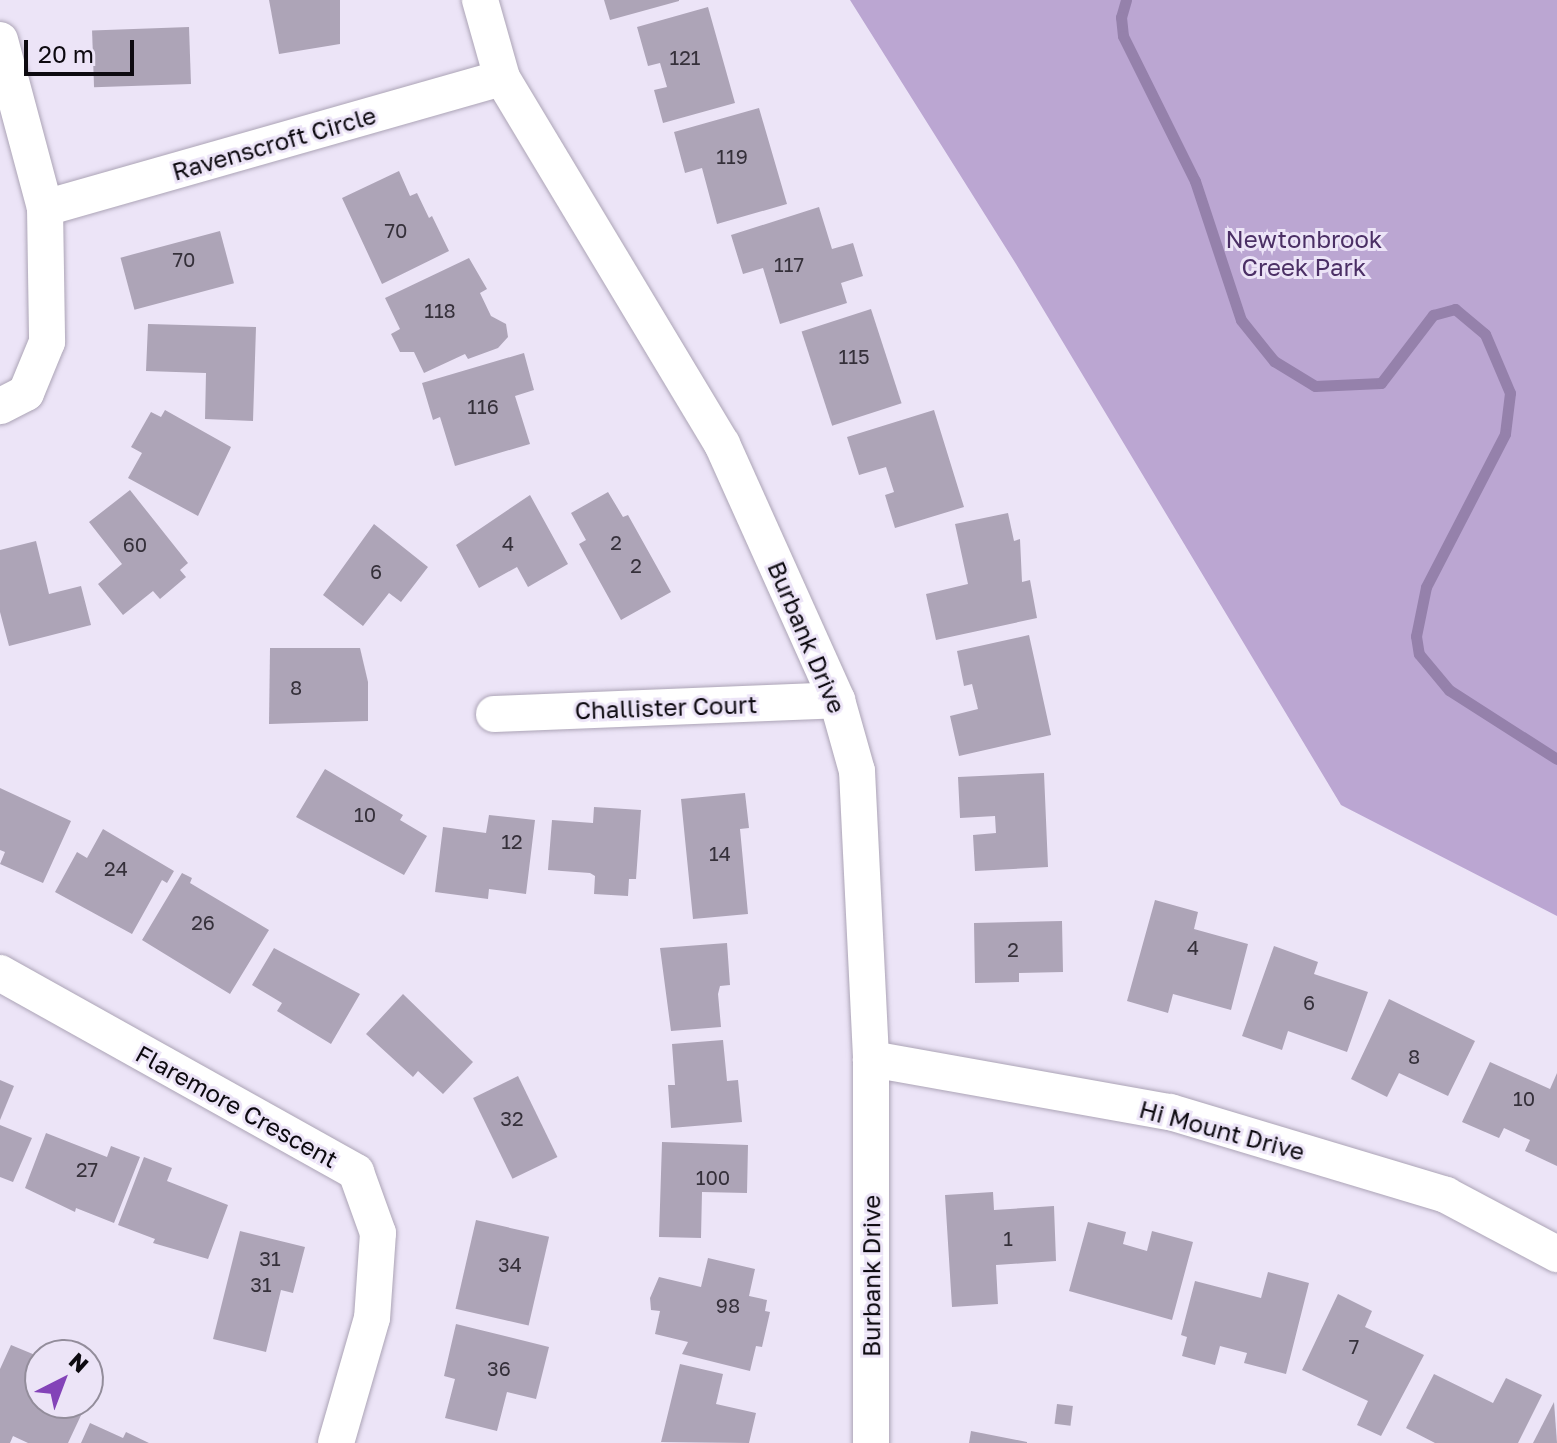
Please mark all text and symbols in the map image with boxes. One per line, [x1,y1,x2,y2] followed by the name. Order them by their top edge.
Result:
[28,24,138,74] scale bar
[38,39,94,68] text: 20 m
[670,45,700,69] house number: 121
[169,100,379,186] street label: Ravenscroft Circle
[716,144,748,168] house number: 119
[385,218,407,242] house number: 70
[1226,225,1382,281] park label: Newtonbrook Creek Park
[173,247,195,271] house number: 70
[774,252,804,276] house number: 117
[424,298,456,322] house number: 118
[839,344,869,368] house number: 115
[467,394,499,418] house number: 116
[610,530,622,554] house number: 2
[502,531,514,555] house number: 4
[123,532,147,556] house number: 60
[630,553,642,577] house number: 2
[762,557,852,717] street label: Burbank Drive
[370,559,382,583] house number: 6
[290,675,302,699] house number: 8
[574,689,758,725] street label: Challister Court
[354,802,376,826] house number: 10
[501,829,523,853] house number: 12
[709,841,731,865] house number: 14
[104,856,128,880] house number: 24
[191,910,215,934] house number: 26
[1187,935,1199,959] house number: 4
[1007,937,1019,961] house number: 2
[1303,990,1315,1014] house number: 6
[131,1039,343,1173] street label: Flaremore Crescent
[1408,1044,1420,1068] house number: 8
[1513,1086,1535,1110] house number: 10
[1136,1094,1308,1166] street label: Hi Mount Drive
[500,1106,524,1130] house number: 32
[76,1157,98,1181] house number: 27
[696,1165,730,1189] house number: 100
[857,1195,885,1357] street label: Burbank Drive
[1003,1226,1013,1250] house number: 1
[259,1246,281,1270] house number: 31
[498,1252,522,1276] house number: 34
[250,1272,272,1296] house number: 31
[716,1293,740,1317] house number: 98
[1349,1334,1359,1358] house number: 7
[24,1339,104,1419] north arrow
[64,1347,94,1378] text: N
[487,1356,511,1380] house number: 36

